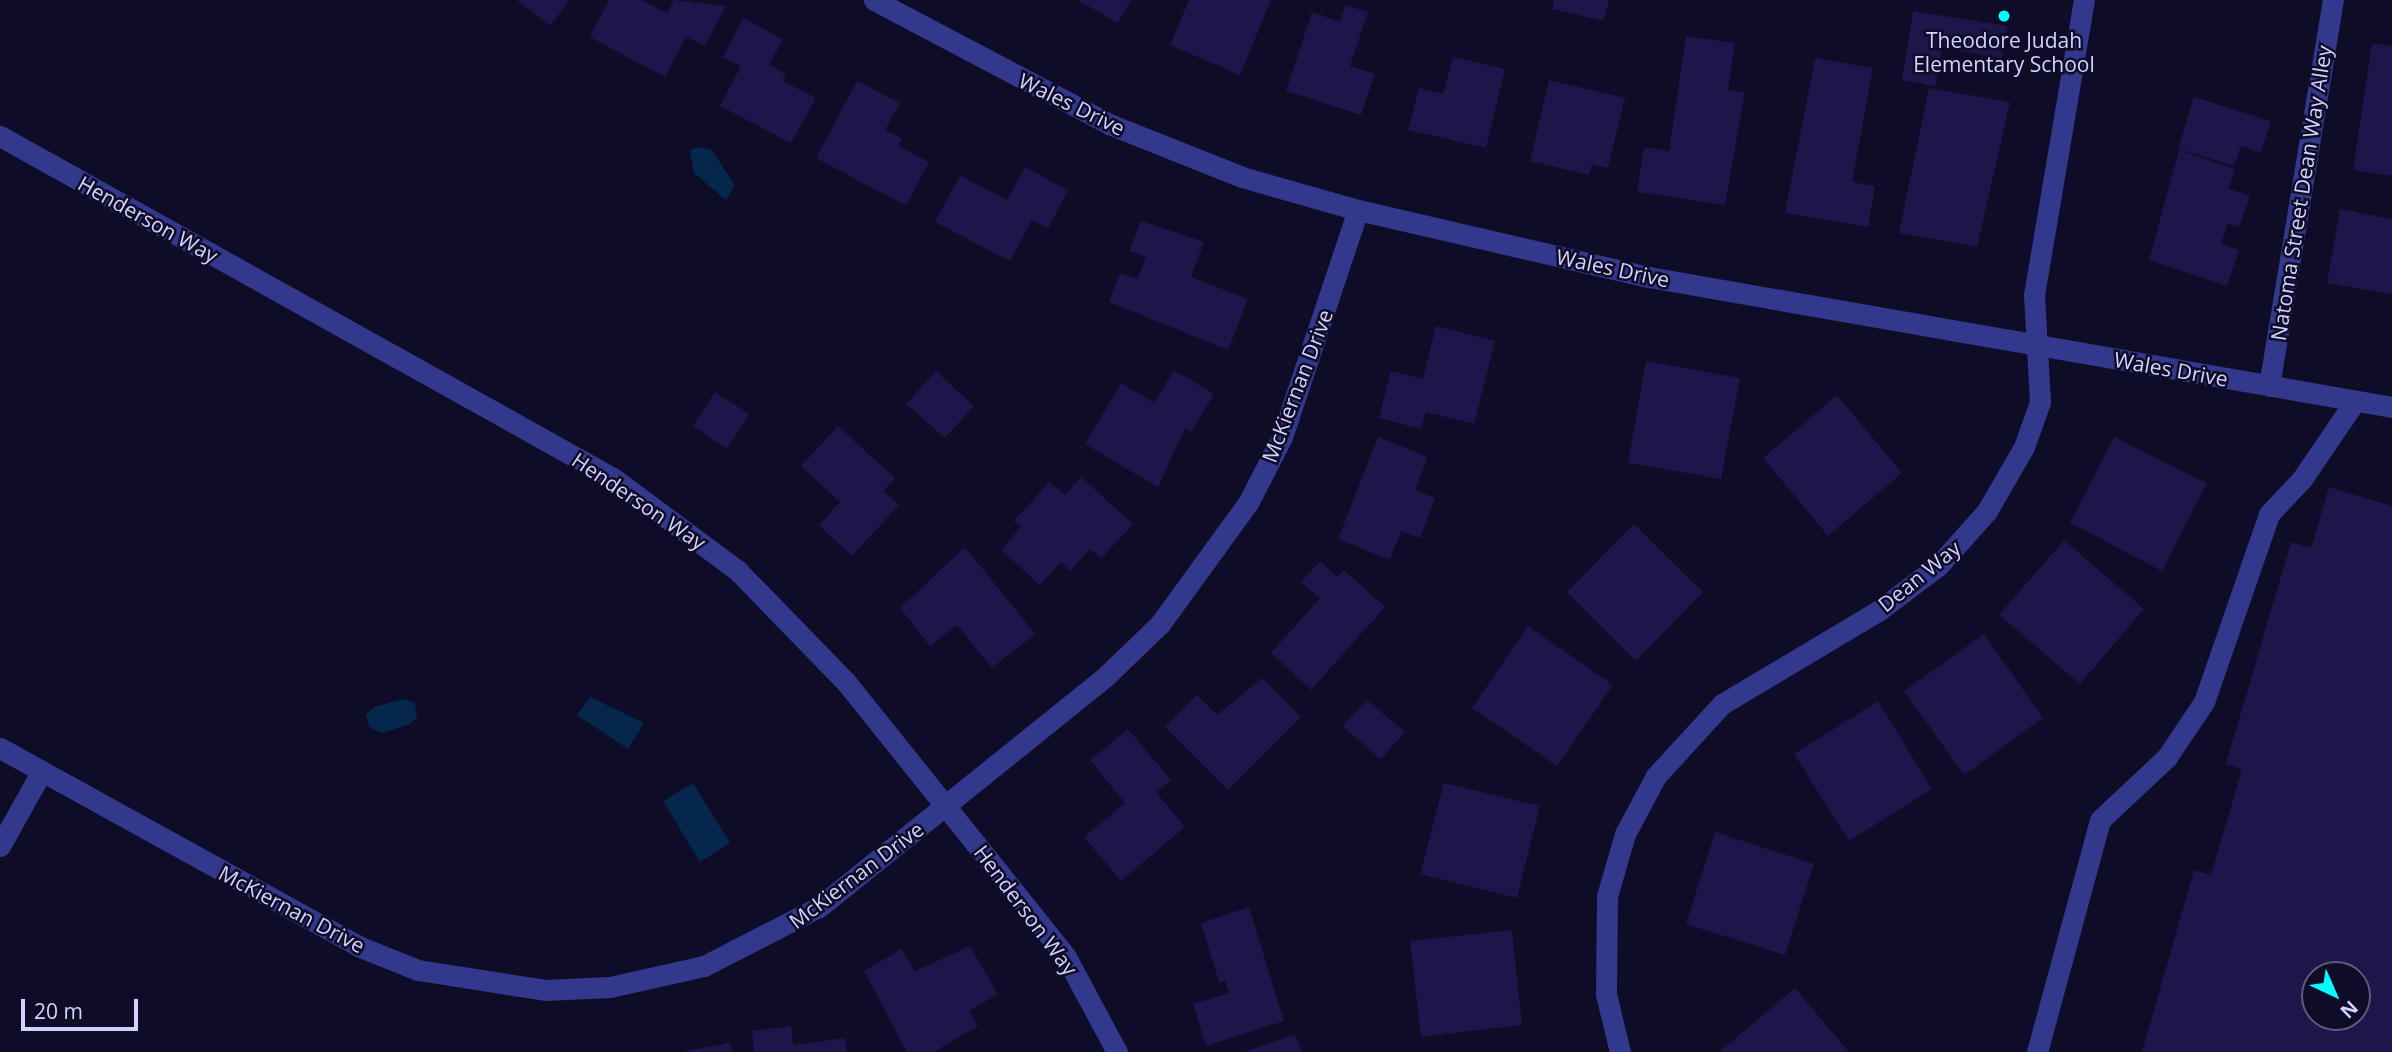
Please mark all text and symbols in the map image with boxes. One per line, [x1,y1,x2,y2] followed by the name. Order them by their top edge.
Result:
[1996,8,2012,24] marker: Theodore Judah Elementary School
[1913,27,2095,77] place label: Theodore Judah Elementary School
[2265,44,2337,342] street label: Natoma Street Dean Way Alley
[1015,67,1129,141] street label: Wales Drive
[74,170,222,268] street label: Henderson Way
[1554,244,1672,292] street label: Wales Drive
[1256,306,1338,466] street label: McKiernan Drive
[2112,347,2230,391] street label: Wales Drive
[567,447,711,555] street label: Henderson Way
[1873,535,1965,617] street label: Dean Way
[784,816,928,934] street label: McKiernan Drive
[969,840,1083,980] street label: Henderson Way
[215,860,369,958] street label: McKiernan Drive
[2301,961,2371,1031] north arrow
[24,986,142,1030] scale bar
[2335,995,2364,1024] text: N
[34,997,83,1025] text: 20 m

